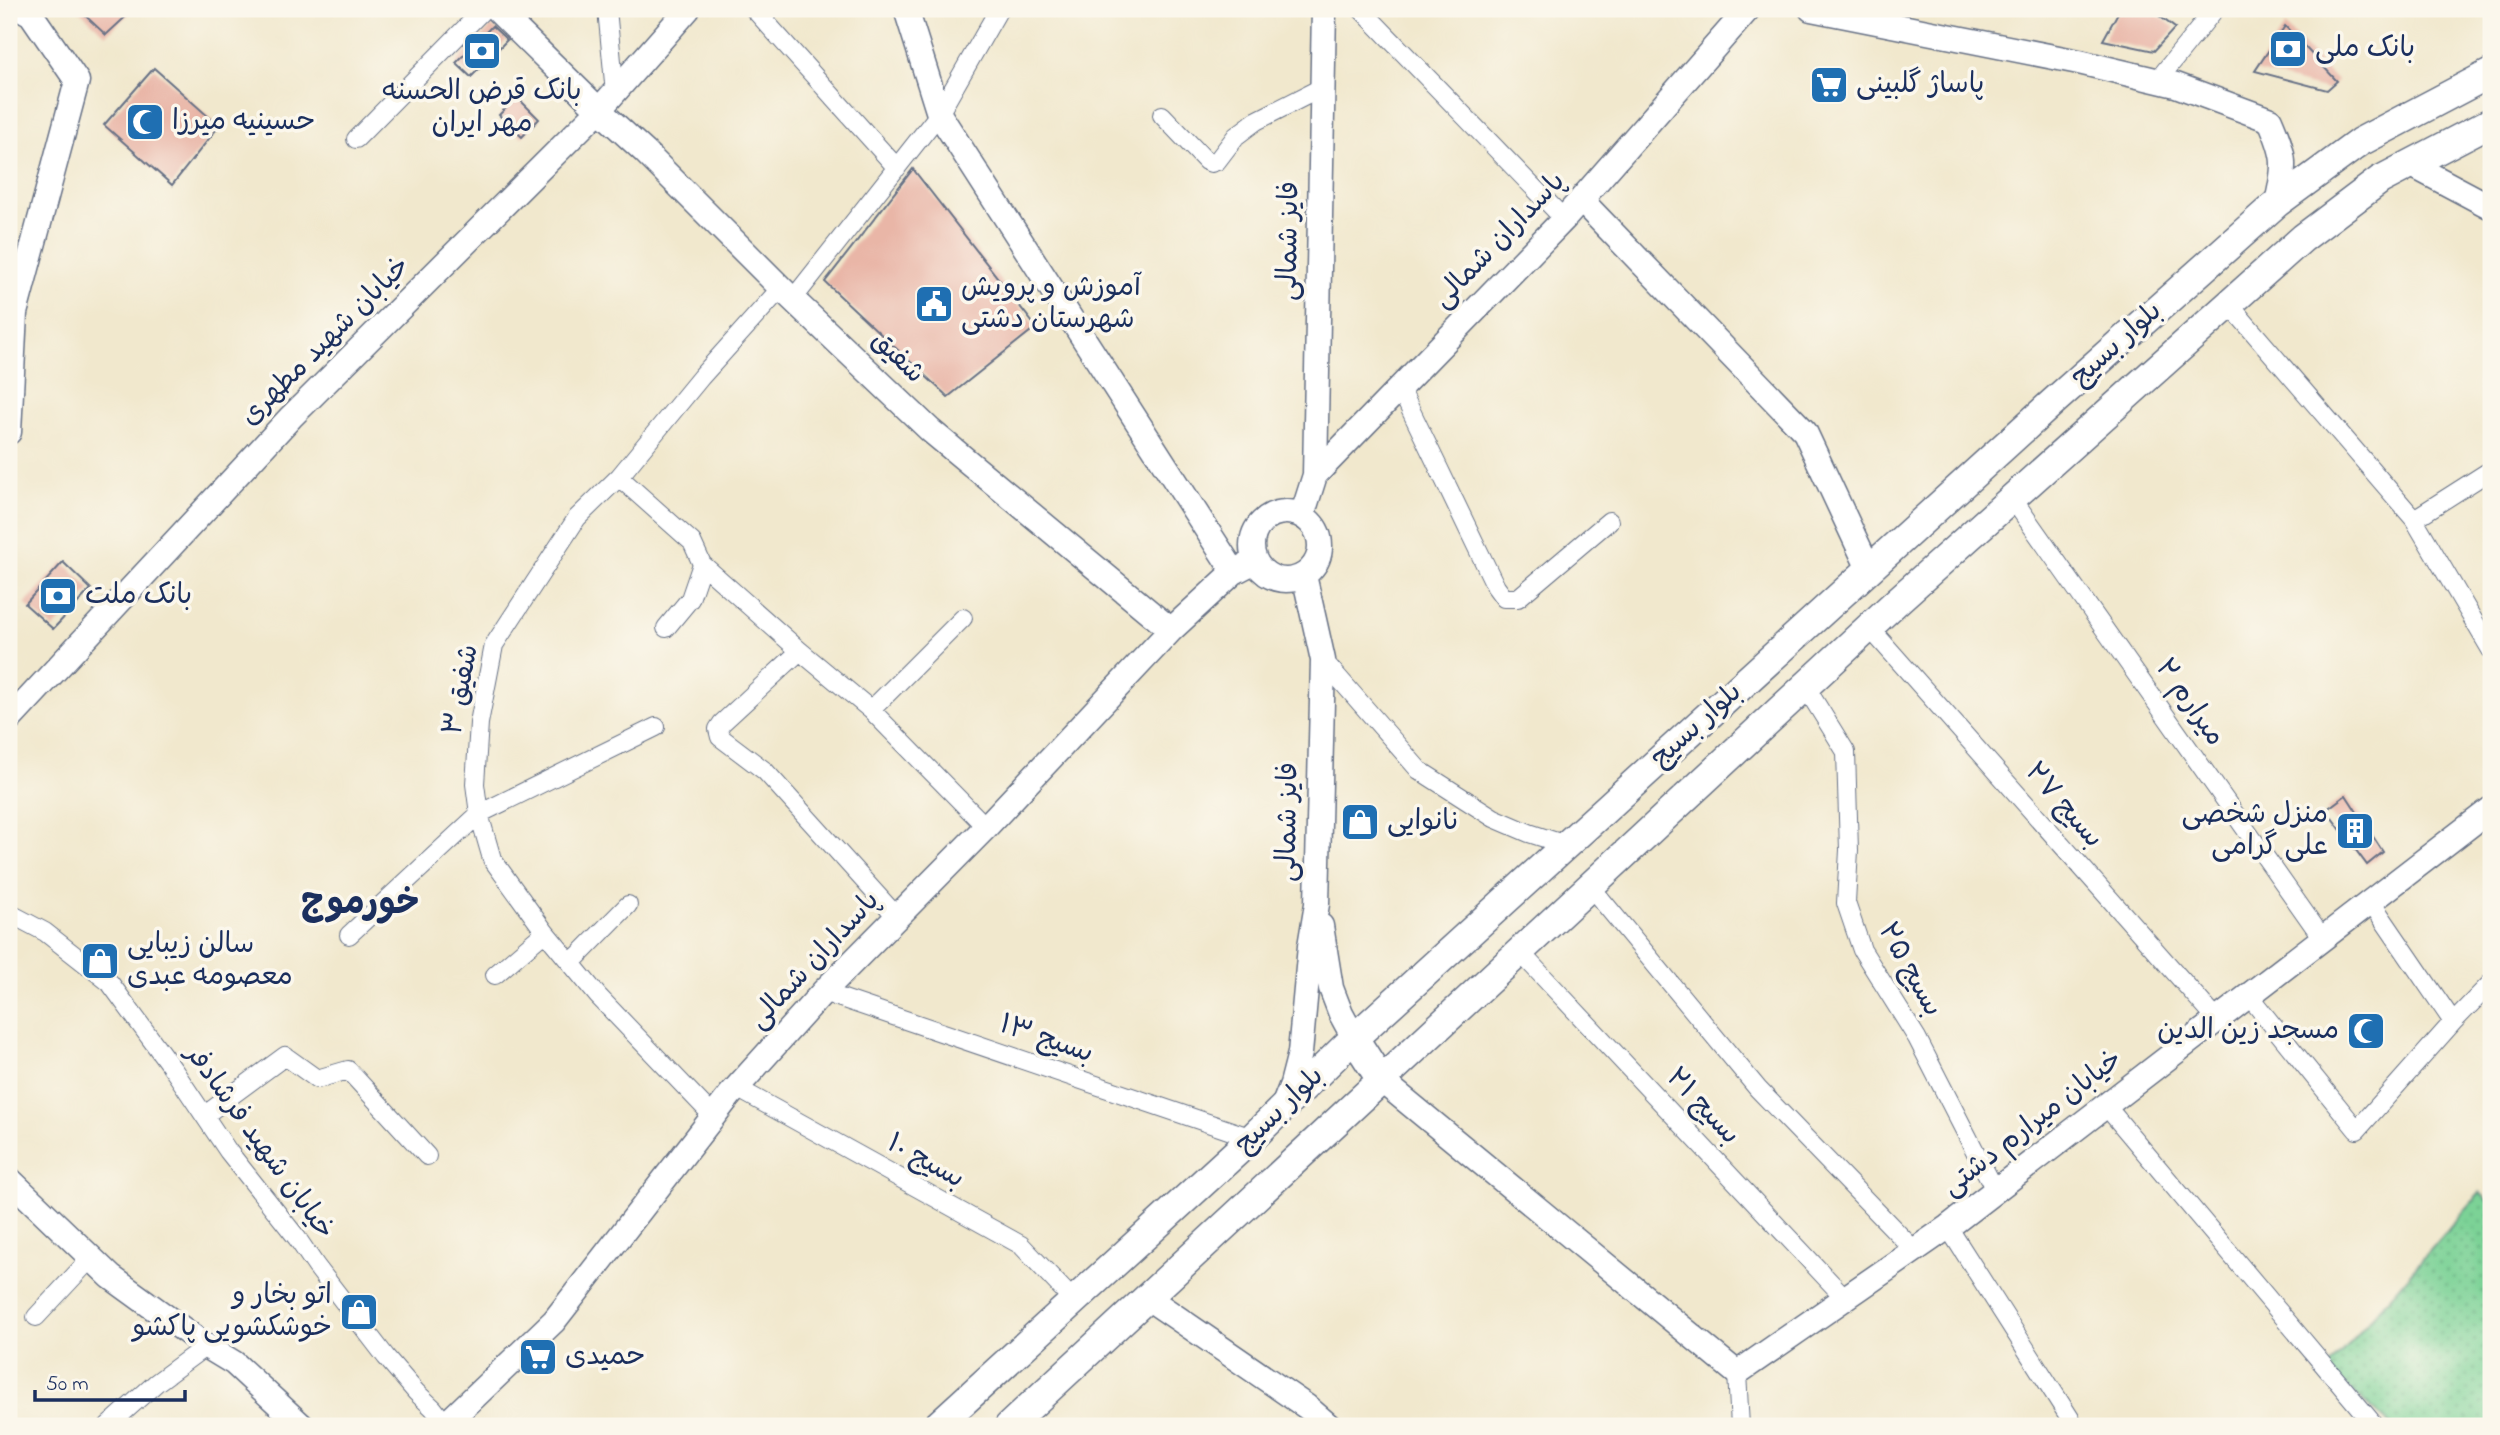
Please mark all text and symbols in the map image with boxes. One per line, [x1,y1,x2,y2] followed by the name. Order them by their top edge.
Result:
[2267,28,2309,70] bank icon: بانک ملی
[2315,29,2415,70] place label: بانک ملی
[461,30,503,72] bank icon: بانک قرض الحسنه مهر ایران
[1808,64,1850,106] supermarket icon: پاساژ گلبینی
[1856,65,1984,106] place label: پاساژ گلبینی
[382,72,582,145] place label: بانک قرض الحسنه مهر ایران
[124,101,166,143] mosque icon: حسینیه میرزا
[172,102,315,143] place label: حسینیه میرزا
[1424,163,1576,319] street label: پاسداران شمالی
[1268,181,1312,301] street label: فایز شمالی
[232,248,420,436] street label: خیابان شهید مطهری
[961,268,1142,341] place label: آموزش و پرویش شهرستان دشتی
[913,283,955,325] public building icon: آموزش و پرویش شهرستان دشتی
[2062,293,2172,397] street label: بلوار بسیج
[861,322,933,394] street label: شفیق
[37,575,79,617] bank icon: بانک ملت
[85,576,192,617] place label: بانک ملت
[433,641,491,739] street label: شفیق ۳
[2144,651,2234,755] street label: میرارم ۲
[1642,674,1752,778] street label: بلوار بسیج
[2014,754,2112,858] street label: بسیج ۲۷
[1267,762,1311,882] street label: فایز شمالی
[2182,795,2328,868] place label: منزل شخصی علی گرامی
[1339,801,1381,843] shop icon: نانوایی
[1387,802,1460,843] place label: نانوایی
[2334,810,2376,852] building icon: منزل شخصی علی گرامی
[301,879,419,930] district label: خورموج
[740,882,890,1040] street label: پاسداران شمالی
[1866,915,1952,1025] street label: بسیج ۲۵
[127,925,293,998] place label: سالن زیبایی معصومه عبدی
[79,940,121,982] shop icon: سالن زیبایی معصومه عبدی
[993,1005,1099,1075] street label: بسیج ۱۳
[2345,1010,2387,1052] mosque icon: مسجد زین الدین
[2157,1011,2339,1052] place label: مسجد زین الدین
[173,1036,344,1249] street label: خیابان شهید فرشادفر
[1934,1040,2132,1208] street label: خیابان میرارم دشتی
[1226,1058,1334,1164] street label: بلوار بسیج
[1655,1059,1749,1155] street label: بسیج ۲۱
[879,1124,971,1200] street label: بسیج ۱۰
[131,1276,332,1349] place label: اتو بخار و خوشکشویی پاکشو
[338,1291,380,1333] shop icon: اتو بخار و خوشکشویی پاکشو
[517,1336,559,1378] supermarket icon: حمیدی
[565,1337,646,1378] place label: حمیدی
[35,1358,186,1402] scale bar
[46,1370,89,1400] text: 50 m

